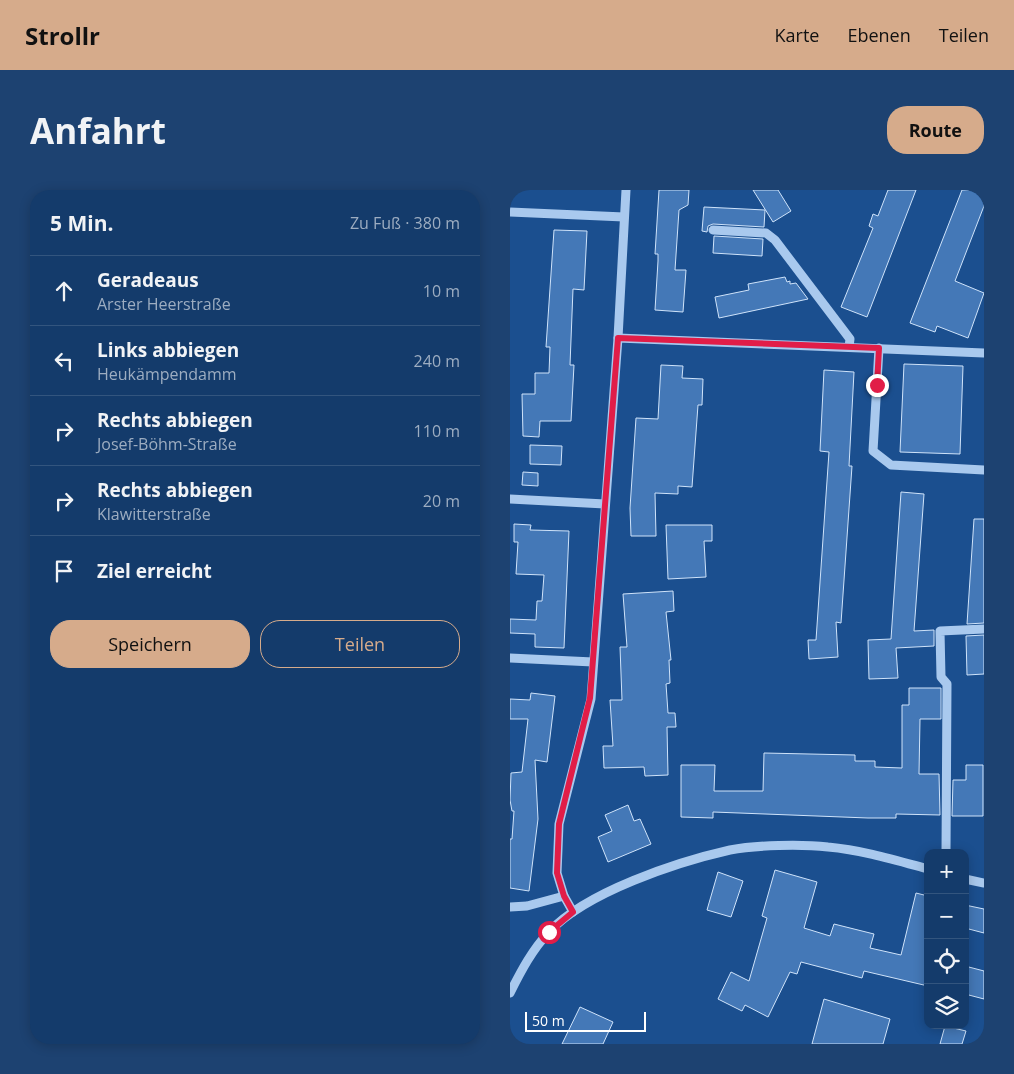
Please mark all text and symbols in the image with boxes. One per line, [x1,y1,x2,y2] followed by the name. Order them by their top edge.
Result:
[25,19,100,52] text: Strollr
[775,23,819,47] text: Karte
[847,23,911,47] text: Ebenen
[939,23,989,47] text: Teilen
[887,106,984,154] button: Route
[30,107,166,154] text: Anfahrt
[50,209,113,237] text: 5 Min.
[350,212,460,234] text: Zu Fuß · 380 m
[97,267,199,293] text: Geradeaus
[50,277,78,305] icon: ahead
[423,280,460,302] text: 10 m
[97,293,231,315] text: Arster Heerstraße
[97,337,239,363] text: Links abbiegen
[50,347,78,375] icon: left
[414,350,460,372] text: 240 m
[97,363,237,385] text: Heukämpendamm
[866,374,889,397] route end
[97,407,253,433] text: Rechts abbiegen
[50,417,78,445] icon: right
[414,420,460,442] text: 110 m
[97,433,237,455] text: Josef-Böhm-Straße
[97,477,253,503] text: Rechts abbiegen
[50,487,78,515] icon: right
[423,490,460,512] text: 20 m
[97,503,211,525] text: Klawitterstraße
[50,557,78,585] icon: arrive
[97,558,212,584] text: Ziel erreicht
[50,620,250,668] button: Speichern
[260,620,460,668] button: Teilen
[924,849,969,1029] map controls
[924,849,969,894] button: +
[924,894,969,939] button: −
[538,921,561,944] route start
[924,939,969,984] button: locate
[924,984,969,1029] button: layers
[525,1009,646,1032] scale bar
[532,1011,565,1030] text: 50 m

